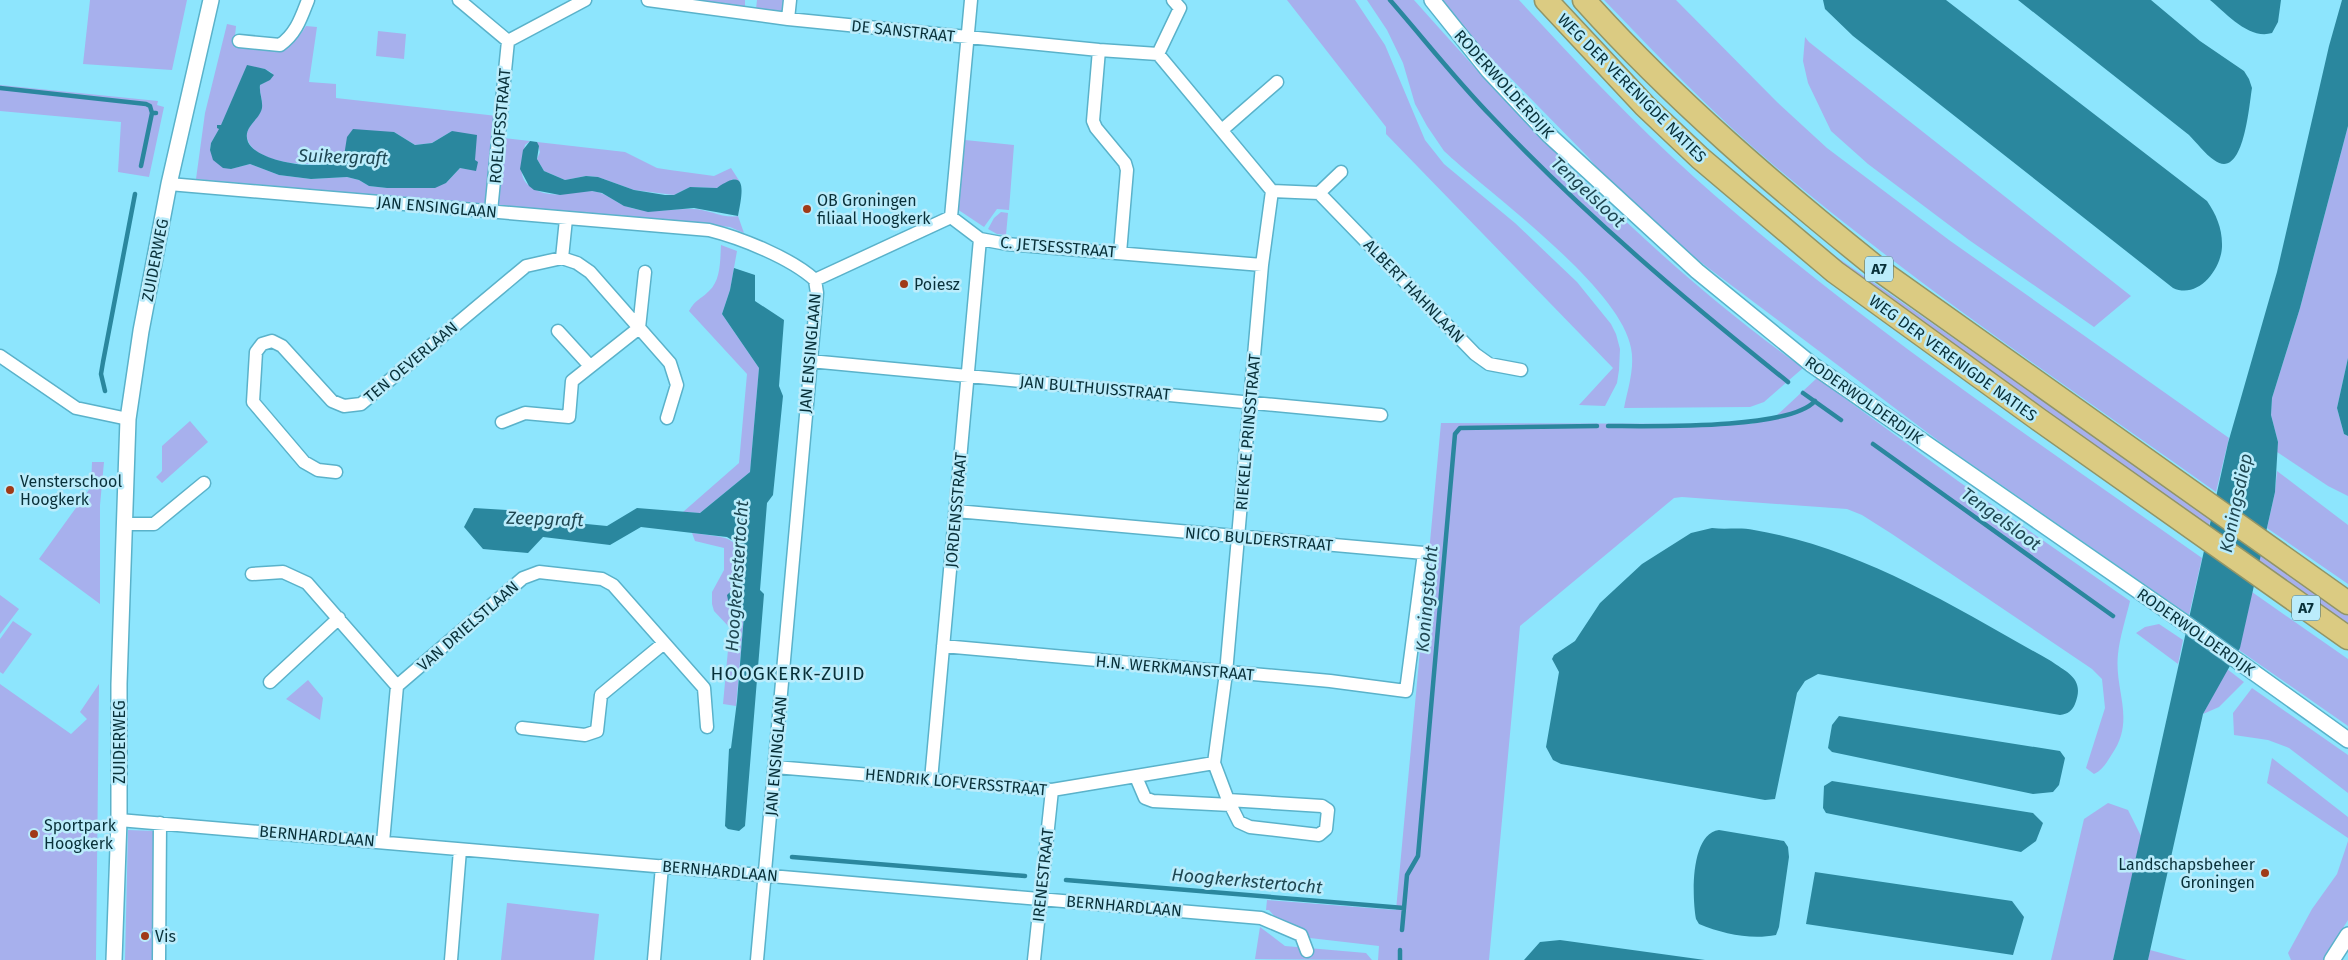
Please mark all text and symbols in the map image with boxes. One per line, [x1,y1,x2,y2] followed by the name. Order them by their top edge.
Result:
[1554,10,1711,167] street label: WEG DER VERENIGDE NATIES
[850,16,956,46] street label: DE SANSTRAAT
[1450,26,1558,143] street label: RODERWOLDERDIJK
[485,67,515,184] street label: ROELOFSSTRAAT
[297,144,389,170] water label: Suikergraft
[1546,152,1630,232] water label: Tengelsloot
[817,191,931,228] place label: OB Groningen filiaal Hoogkerk
[376,192,498,222] street label: JAN ENSINGLAAN
[801,203,813,215] marker: OB Groningen filiaal Hoogkerk
[138,217,172,303] street label: ZUIDERWEG
[999,232,1117,262] street label: C. JETSESSTRAAT
[1360,235,1468,347] street label: ALBERT HAHNLAAN
[1865,256,1893,282] road number: A7
[914,275,960,294] place label: Poiesz
[898,278,910,290] marker: Poiesz
[1865,291,2041,425] street label: WEG DER VERENIGDE NATIES
[795,292,825,414] street label: JAN ENSINGLAAN
[360,317,462,407] street label: TEN OEVERLAAN
[1232,352,1264,511] street label: RIEKELE PRINSSTRAAT
[1802,352,1927,448] street label: RODERWOLDERDIJK
[1019,372,1172,404] street label: JAN BULTHUISSTRAAT
[941,451,971,569] street label: JORDENSSTRAAT
[2215,452,2257,554] water label: Koningsdiep
[20,472,122,509] place label: Vensterschool Hoogkerk
[1957,483,2046,556] water label: Tengelsloot
[4,484,16,496] marker: Vensterschool Hoogkerk
[721,499,753,652] water label: Hoogkerkstertocht
[505,507,585,531] water label: Zeepgraft
[1184,523,1334,555] street label: NICO BULDERSTRAAT
[1411,544,1443,653] water label: Koningstocht
[414,577,522,675] street label: VAN DRIELSTLAAN
[2134,584,2259,680] street label: RODERWOLDERDIJK
[2292,596,2320,620] road number: A7
[1095,652,1256,684] street label: H.N. WERKMANSTRAAT
[711,662,865,685] district label: HOOGKERK-ZUID
[761,695,791,817] street label: JAN ENSINGLAAN
[110,700,129,784] street label: ZUIDERWEG
[864,765,1049,799] street label: HENDRIK LOFVERSSTRAAT
[44,816,117,853] place label: Sportpark Hoogkerk
[258,821,376,851] street label: BERNHARDLAAN
[1029,826,1057,923] street label: IRENESTRAAT
[28,828,40,840] marker: Sportpark Hoogkerk
[2118,855,2256,892] place label: Landschapsbeheer Groningen
[661,856,779,886] street label: BERNHARDLAAN
[1171,863,1324,899] water label: Hoogkerkstertocht
[2259,867,2271,879] marker: Landschapsbeheer Groningen
[1065,891,1183,921] street label: BERNHARDLAAN
[155,927,176,946] place label: Vis
[139,930,151,942] marker: Vis

